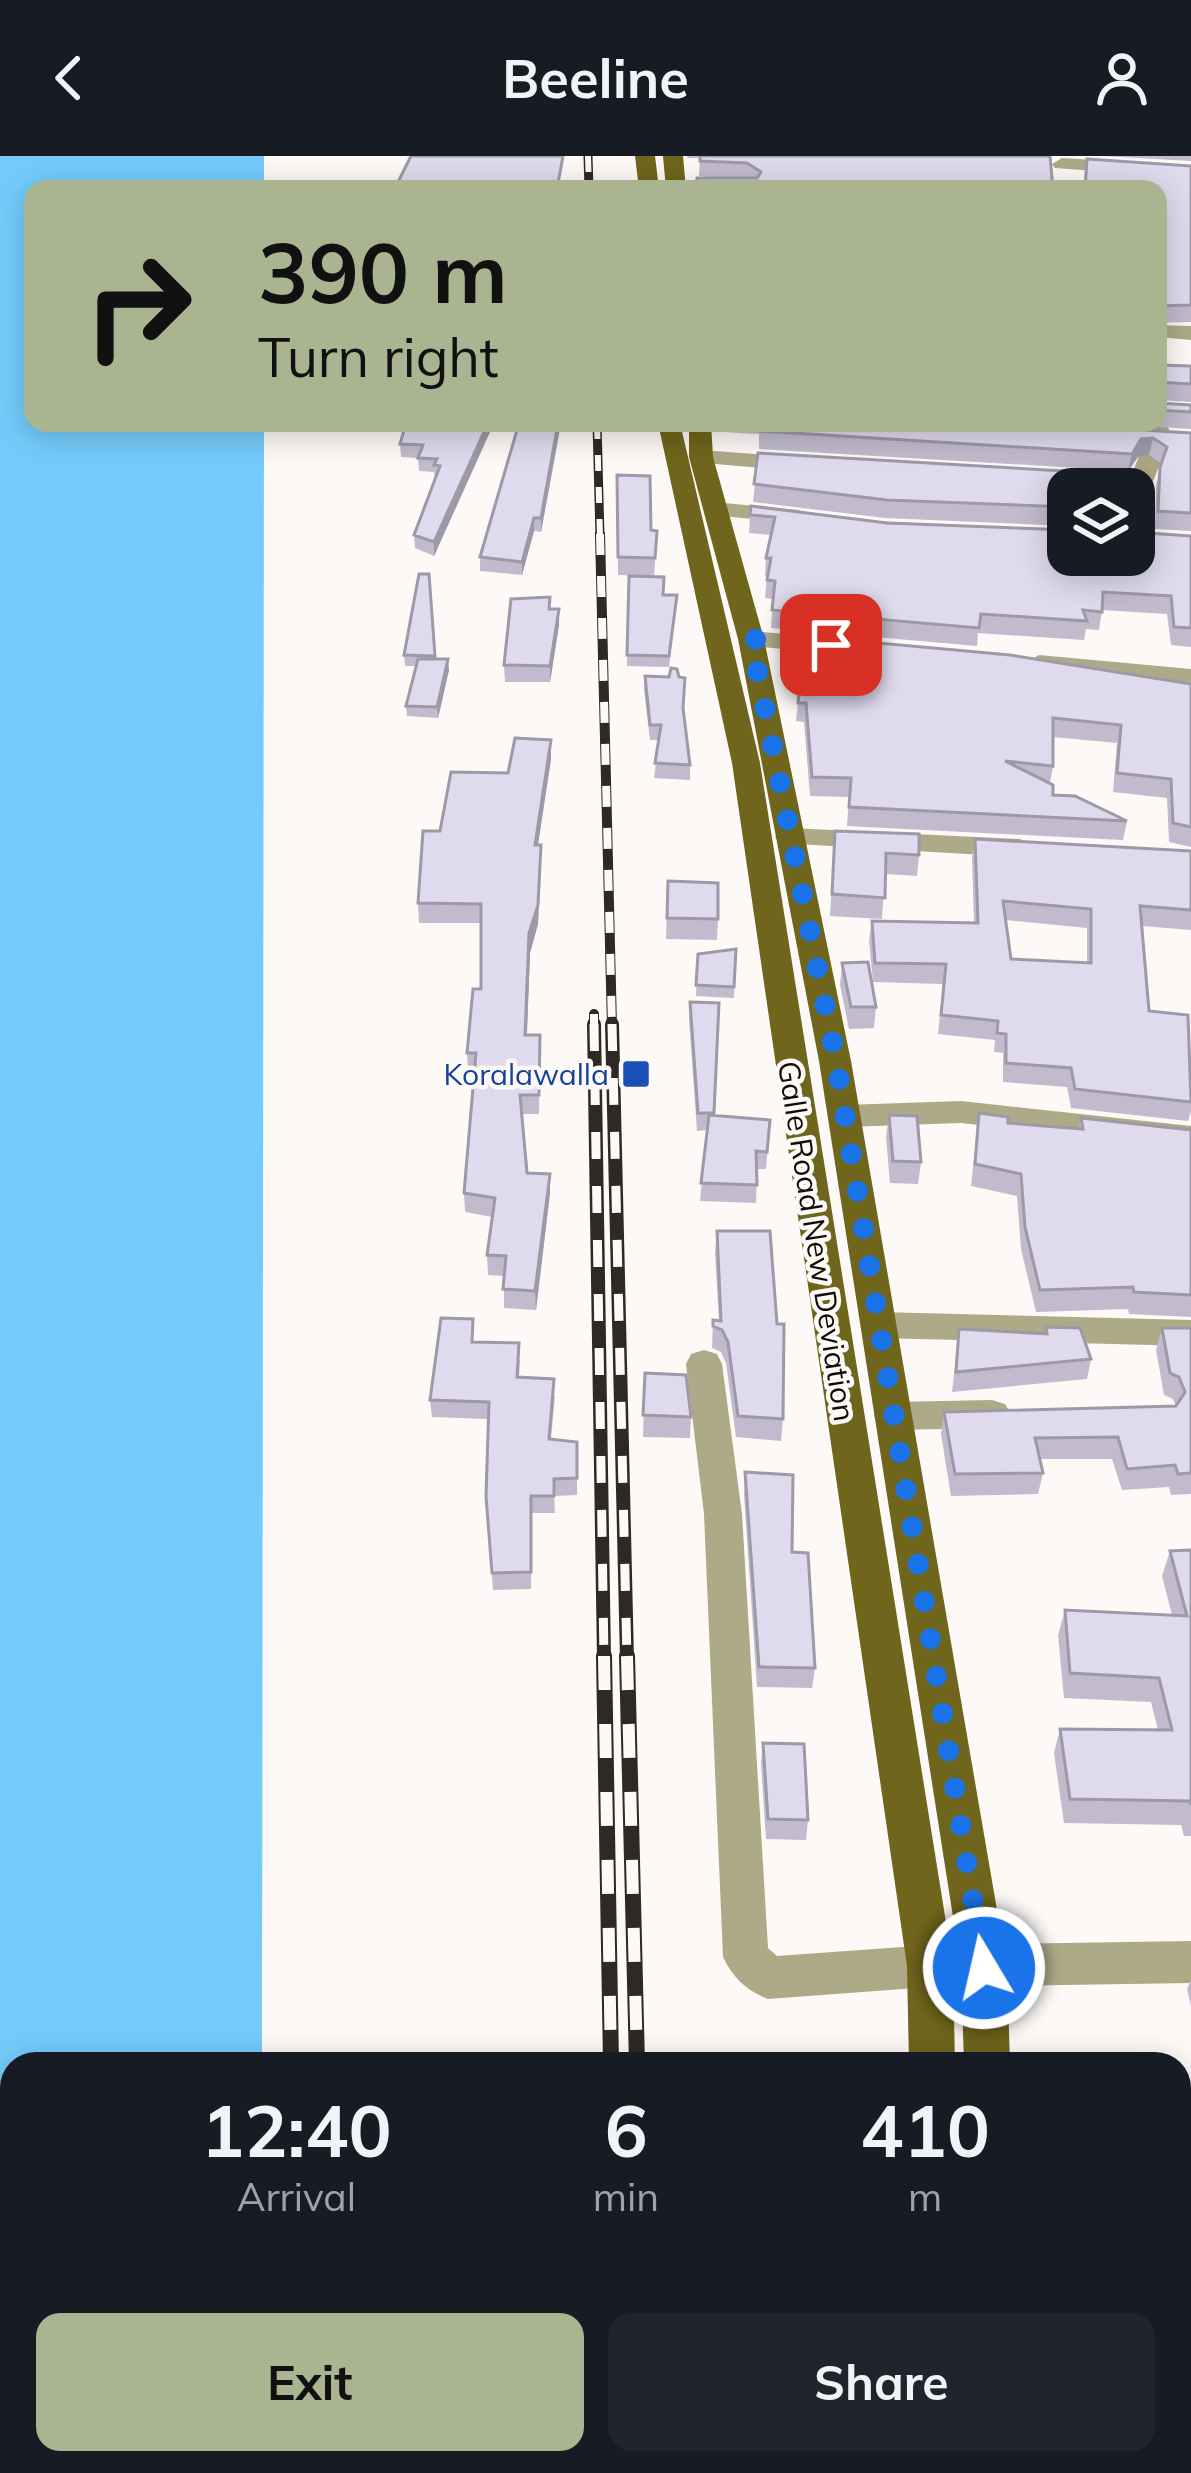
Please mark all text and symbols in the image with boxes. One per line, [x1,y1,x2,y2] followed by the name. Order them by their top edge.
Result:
[502,44,689,112] text: Beeline
[36,45,102,111] icon: back
[1089,45,1155,111] icon: person
[258,219,508,324] text: 390 m
[60,228,216,384] icon: right
[258,323,499,391] text: Turn right
[1047,468,1155,576] map controls
[1047,468,1155,576] button: layers
[780,594,882,696] pin
[798,612,864,678] icon: arrive
[443,1055,609,1093] place label: Koralawalla
[620,1058,652,1090] marker: Koralawalla
[770,1058,864,1424] street label: Galle Road New Deviation
[921,1905,1047,2031] position arrow
[201,2085,392,2175] text: 12:40
[604,2085,648,2175] text: 6
[860,2085,990,2175] text: 410
[237,2172,356,2221] text: Arrival
[593,2172,659,2221] text: min
[908,2172,942,2221] text: m
[36,2313,584,2451] button: Exit
[608,2313,1155,2451] button: Share

